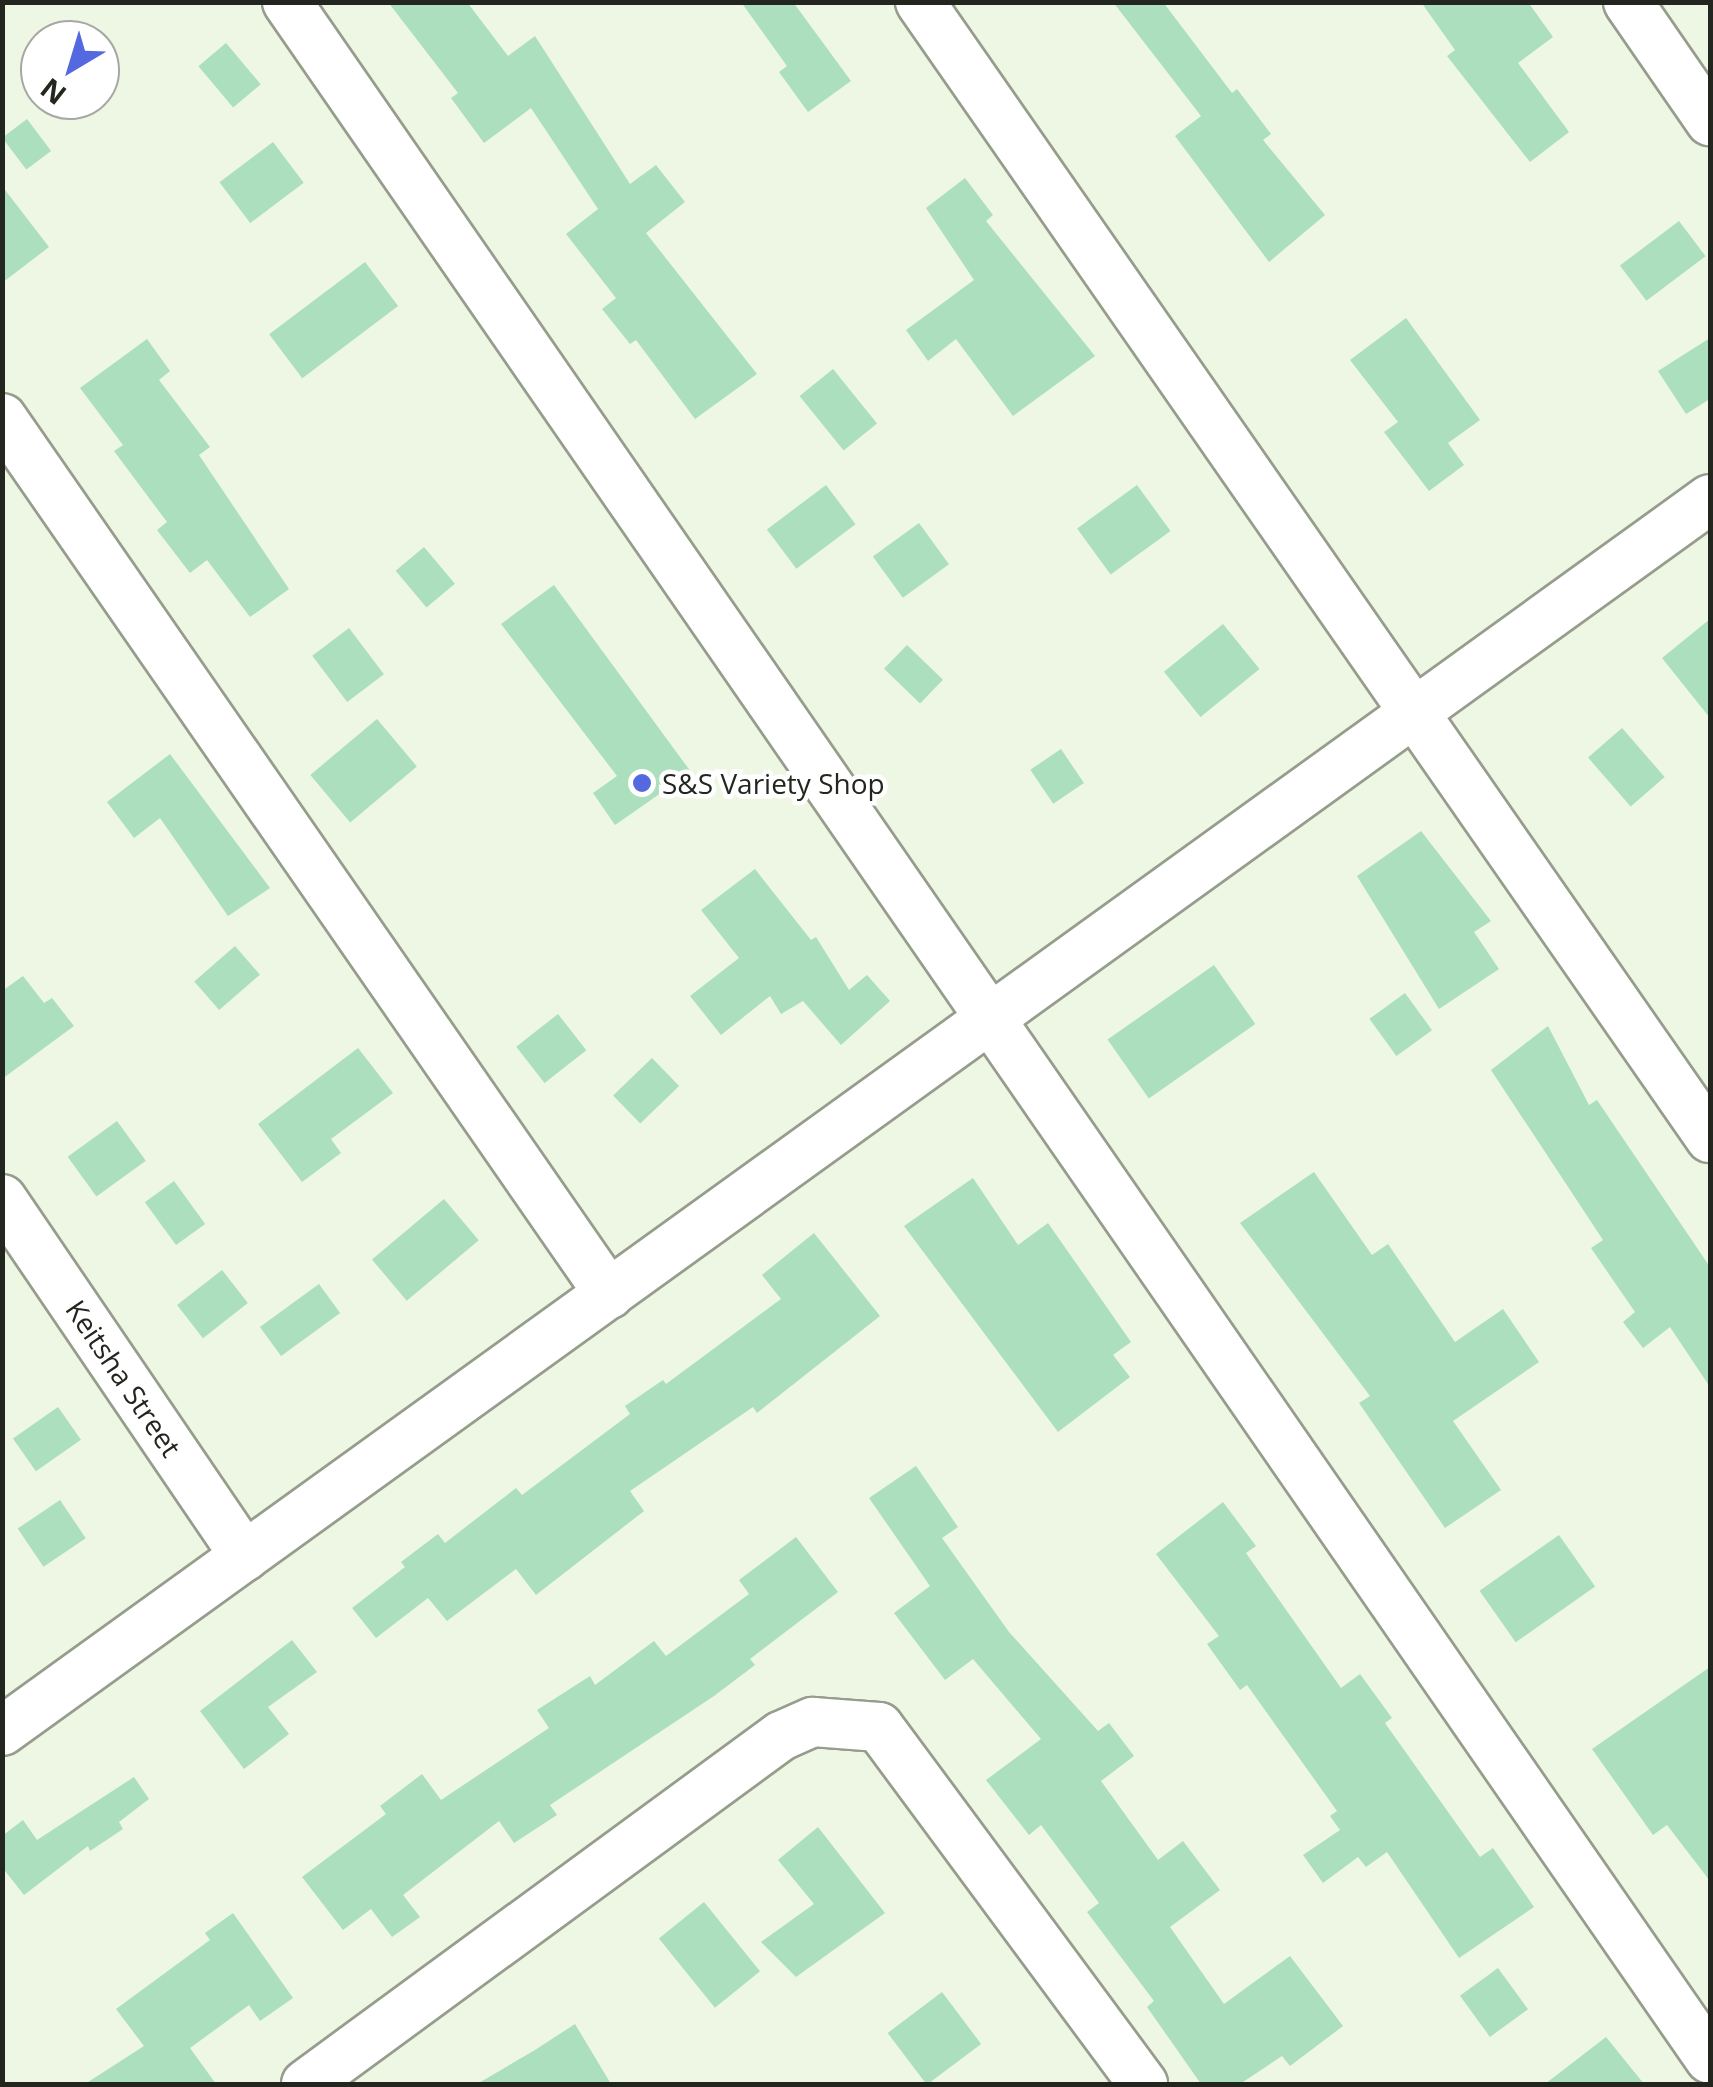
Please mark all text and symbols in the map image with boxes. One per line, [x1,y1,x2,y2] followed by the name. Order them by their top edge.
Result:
[20,20,120,120] north arrow
[32,70,73,114] text: N
[662,766,885,800] place label: S&S Variety Shop
[631,772,653,794] marker: S&S Variety Shop
[59,1293,189,1463] street label: Keitsha Street

